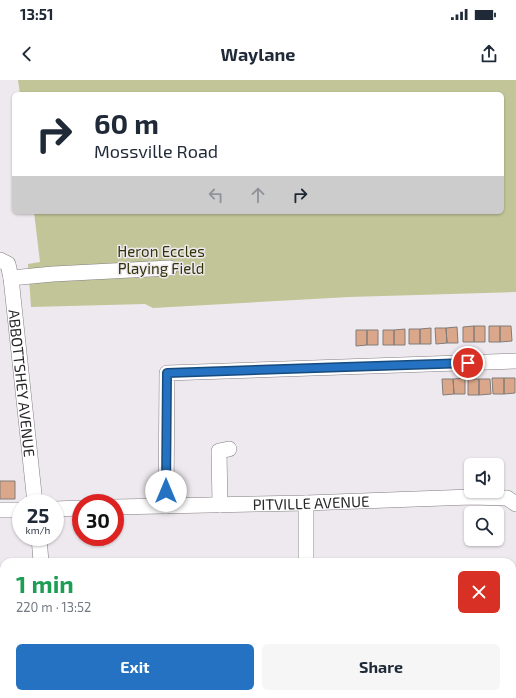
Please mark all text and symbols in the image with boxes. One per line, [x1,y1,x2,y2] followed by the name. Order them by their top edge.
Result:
[20,5,54,23] text: 13:51
[16,43,38,65] icon: back
[221,43,295,65] text: Waylane
[478,43,500,65] icon: share
[94,106,159,140] text: 60 m
[28,108,80,160] icon: right
[94,140,218,162] text: Mossville Road
[205,184,227,206] icon: left
[247,184,269,206] icon: ahead
[289,184,311,206] icon: right
[117,242,205,277] park label: Heron Eccles Playing Field
[5,308,39,458] street label: ABBOTTSHEY AVENUE
[451,346,485,380] pin
[457,352,479,374] icon: arrive
[464,458,504,546] map controls
[464,458,504,498] button: sound
[145,470,187,512] position arrow
[252,492,370,513] street label: PITVILLE AVENUE
[72,494,124,546] speed limit sign: 30
[27,503,49,527] text: 25
[464,506,504,546] button: search
[26,524,50,536] text: km/h
[16,569,74,598] text: 1 min
[458,571,500,613] button: close
[16,599,91,615] text: 220 m · 13:52
[16,644,254,690] button: Exit
[262,644,500,690] button: Share

